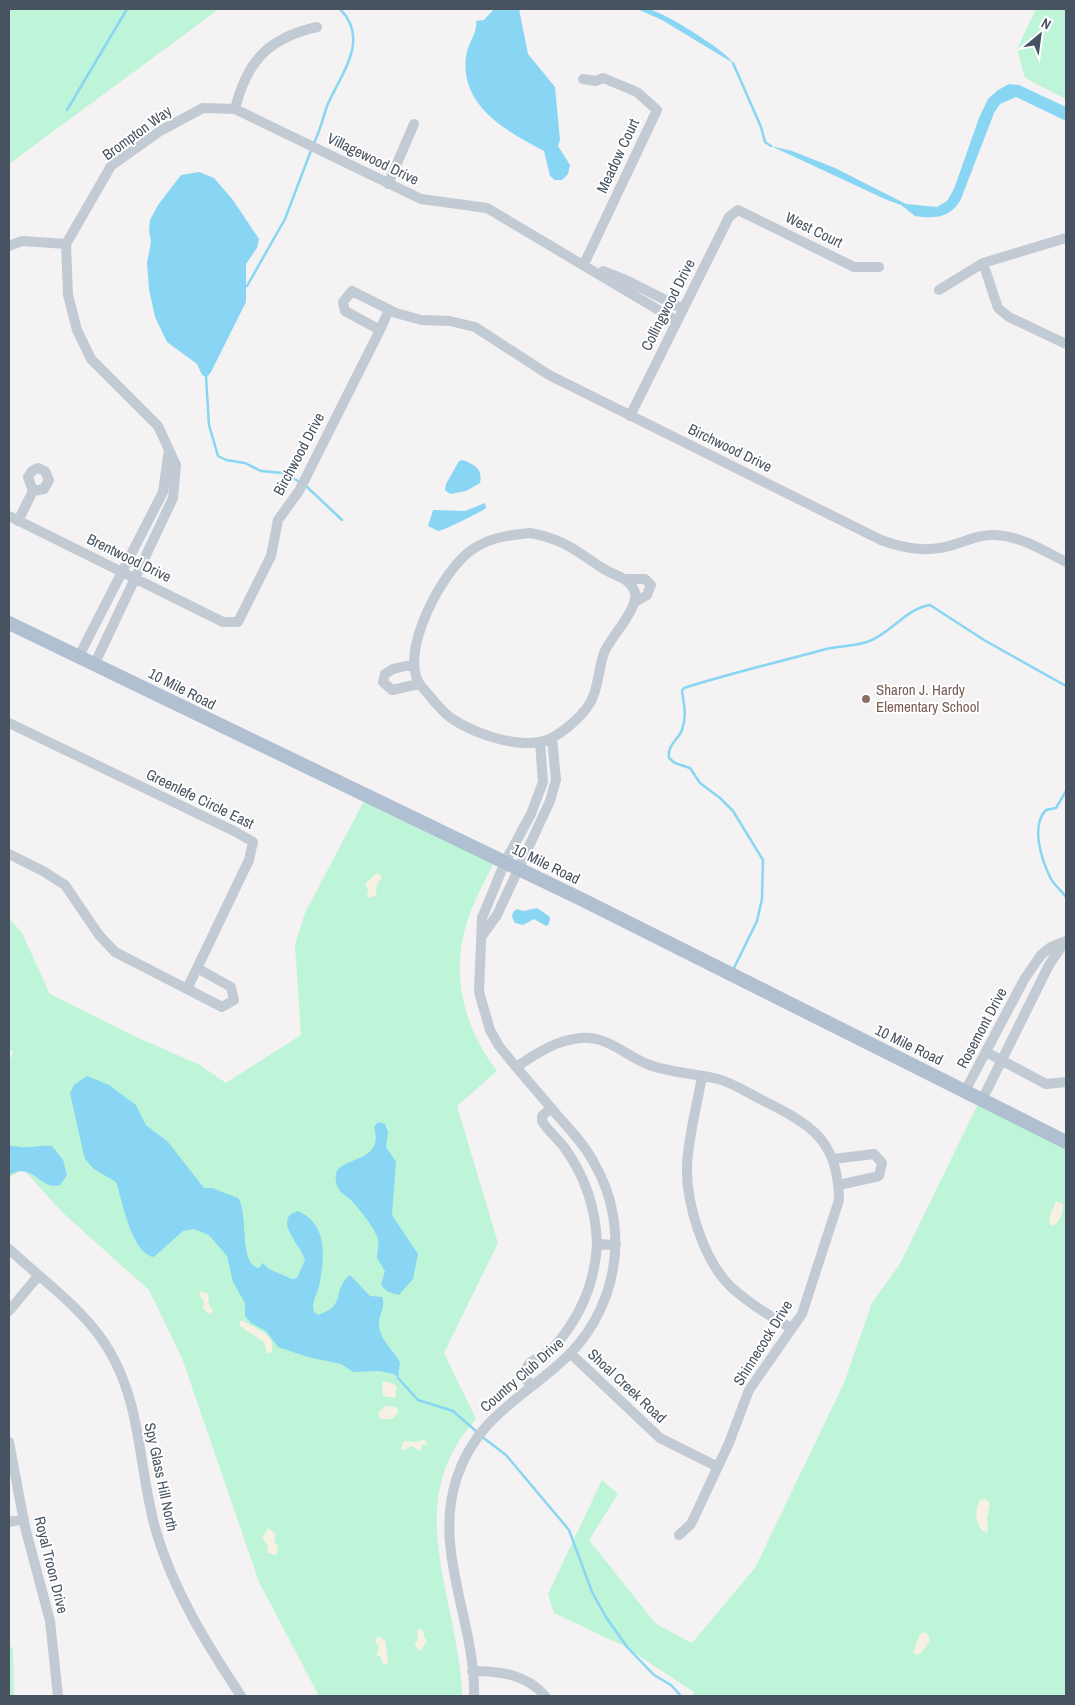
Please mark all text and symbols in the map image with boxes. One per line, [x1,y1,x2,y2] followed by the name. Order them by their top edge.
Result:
[1015,10,1065,60] north arrow
[1038,14,1054,34] text: N
[98,100,176,165] street label: Brompton Way
[591,115,644,196] street label: Meadow Court
[324,127,423,190] street label: Villagewood Drive
[782,207,847,253] street label: West Court
[635,255,700,354] street label: Collingwood Drive
[268,409,329,499] street label: Birchwood Drive
[685,418,776,477] street label: Birchwood Drive
[83,528,175,587] street label: Brentwood Drive
[145,663,220,715] street label: 10 Mile Road
[876,679,979,717] place label: Sharon J. Hardy Elementary School
[860,693,872,705] marker: Sharon J. Hardy Elementary School
[143,763,258,834] street label: Greenlefe Circle East
[509,838,584,889] street label: 10 Mile Road
[951,983,1012,1072] street label: Rosemont Drive
[872,1019,947,1070] street label: 10 Mile Road
[728,1296,797,1389] street label: Shinnecock Drive
[475,1332,568,1417] street label: Country Club Drive
[583,1344,671,1428] street label: Shoal Creek Road
[140,1421,183,1533] street label: Spy Glass Hill North
[29,1514,74,1616] street label: Royal Troon Drive

